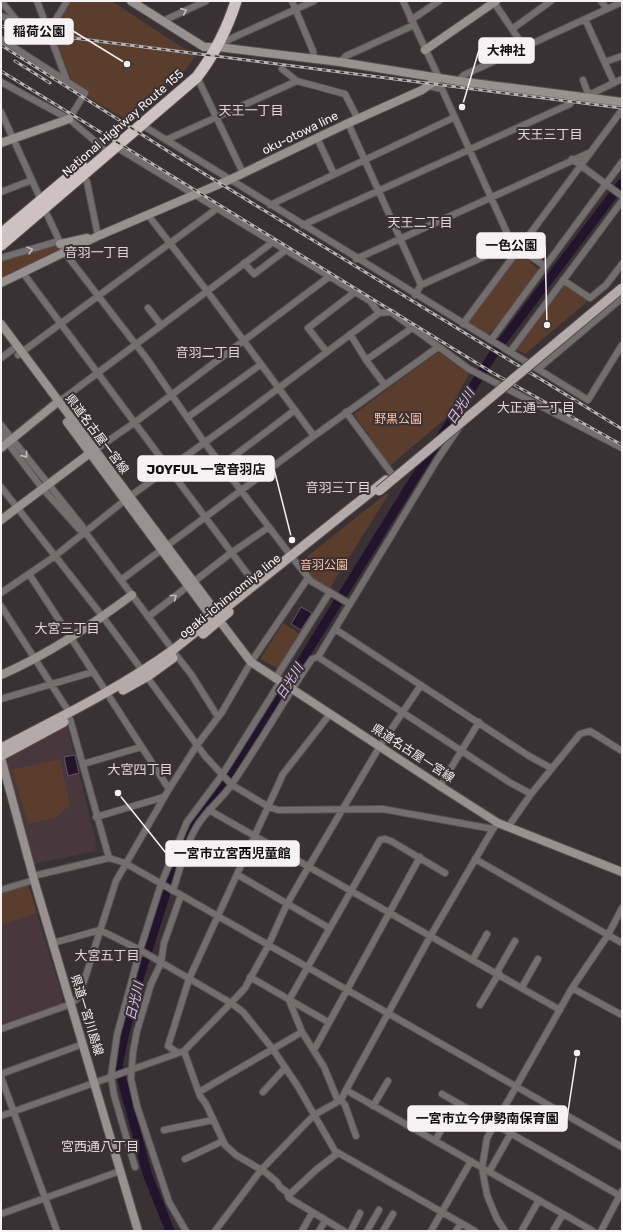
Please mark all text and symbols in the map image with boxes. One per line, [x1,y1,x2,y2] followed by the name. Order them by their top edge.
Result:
[180,8,188,16] one-way arrow
[5,19,73,44] callout: 稲荷公園
[13,24,65,39] text: 稲荷公園
[479,38,534,63] callout: 大神社
[486,43,526,58] text: 大神社
[60,67,186,179] street label: National Highway Route 155
[218,103,284,118] district label: 天王一丁目
[260,108,341,158] street label: oku-otowa line
[517,127,583,142] district label: 天王三丁目
[387,215,453,230] district label: 天王二丁目
[477,233,545,258] callout: 一色公園
[485,238,537,253] text: 一色公園
[64,245,130,260] district label: 音羽一丁目
[26,246,33,255] one-way arrow
[175,345,241,360] district label: 音羽二丁目
[444,384,478,427] water label: 日光川
[63,391,131,477] street label: 県道名古屋一宮線
[497,400,575,415] district label: 大正通一丁目
[374,412,422,426] park label: 野黒公園
[20,451,27,458] one-way arrow
[138,456,274,481] callout: JOYFUL 一宮音羽店
[146,462,266,477] text: JOYFUL 一宮音羽店
[305,480,371,495] district label: 音羽三丁目
[177,551,284,641] street label: ogaki-ichinnomiya line
[300,558,348,572] park label: 音羽公園
[170,594,177,601] one-way arrow
[34,621,100,636] district label: 大宮三丁目
[273,659,307,702] water label: 日光川
[369,721,457,785] street label: 県道名古屋一宮線
[107,762,173,777] district label: 大宮四丁目
[166,841,299,866] callout: 一宮市立宮西児童館
[173,846,291,861] text: 一宮市立宮西児童館
[74,948,140,963] district label: 大宮五丁目
[68,973,106,1057] street label: 県道一宮川島線
[123,978,147,1022] water label: 日光川
[408,1106,567,1131] callout: 一宮市立今伊勢南保育園
[415,1111,559,1126] text: 一宮市立今伊勢南保育園
[61,1139,139,1154] district label: 宮西通八丁目

